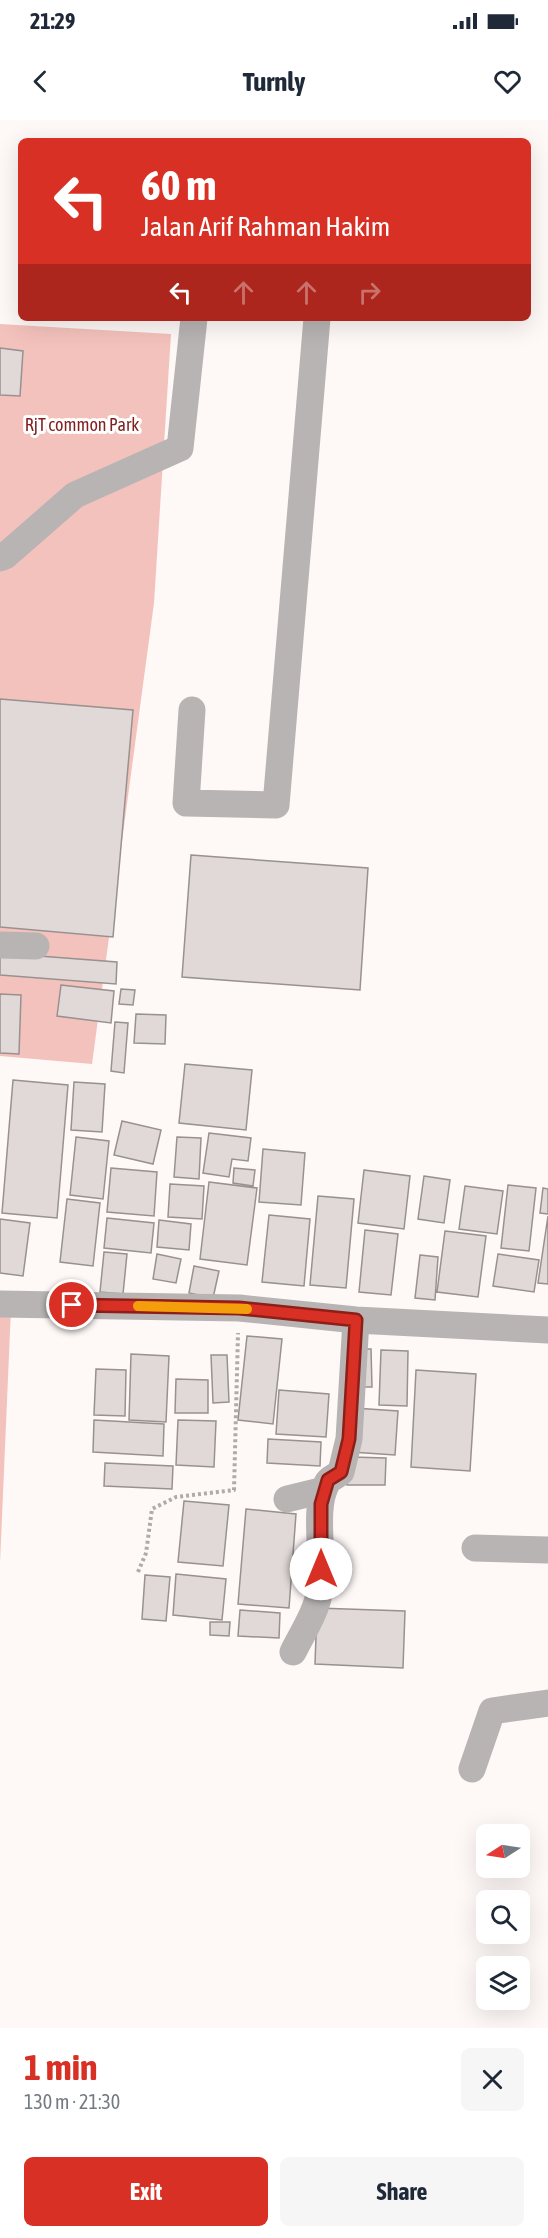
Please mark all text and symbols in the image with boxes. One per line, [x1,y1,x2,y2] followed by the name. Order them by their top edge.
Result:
[30,8,75,34] text: 21:29
[24,65,57,98] icon: back
[491,65,524,98] icon: heart
[243,66,305,97] text: Turnly
[141,161,216,209] text: 60 m
[42,162,120,240] icon: left
[141,211,390,242] text: Jalan Arif Rahman Hakim
[164,276,197,309] icon: left
[227,276,260,309] icon: ahead
[290,276,323,309] icon: ahead
[353,276,386,309] icon: right
[25,414,139,435] park label: RjT common Park
[46,1279,97,1330] pin
[55,1288,88,1321] icon: arrive
[289,1537,353,1601] position arrow
[476,1824,530,1878] north arrow
[476,1824,530,2010] map controls
[476,1890,530,1944] button: search
[476,1956,530,2010] button: layers
[24,2046,98,2088] text: 1 min
[461,2048,524,2111] button: close
[24,2090,120,2113] text: 130 m · 21:30
[24,2157,268,2226] button: Exit
[280,2157,524,2226] button: Share

